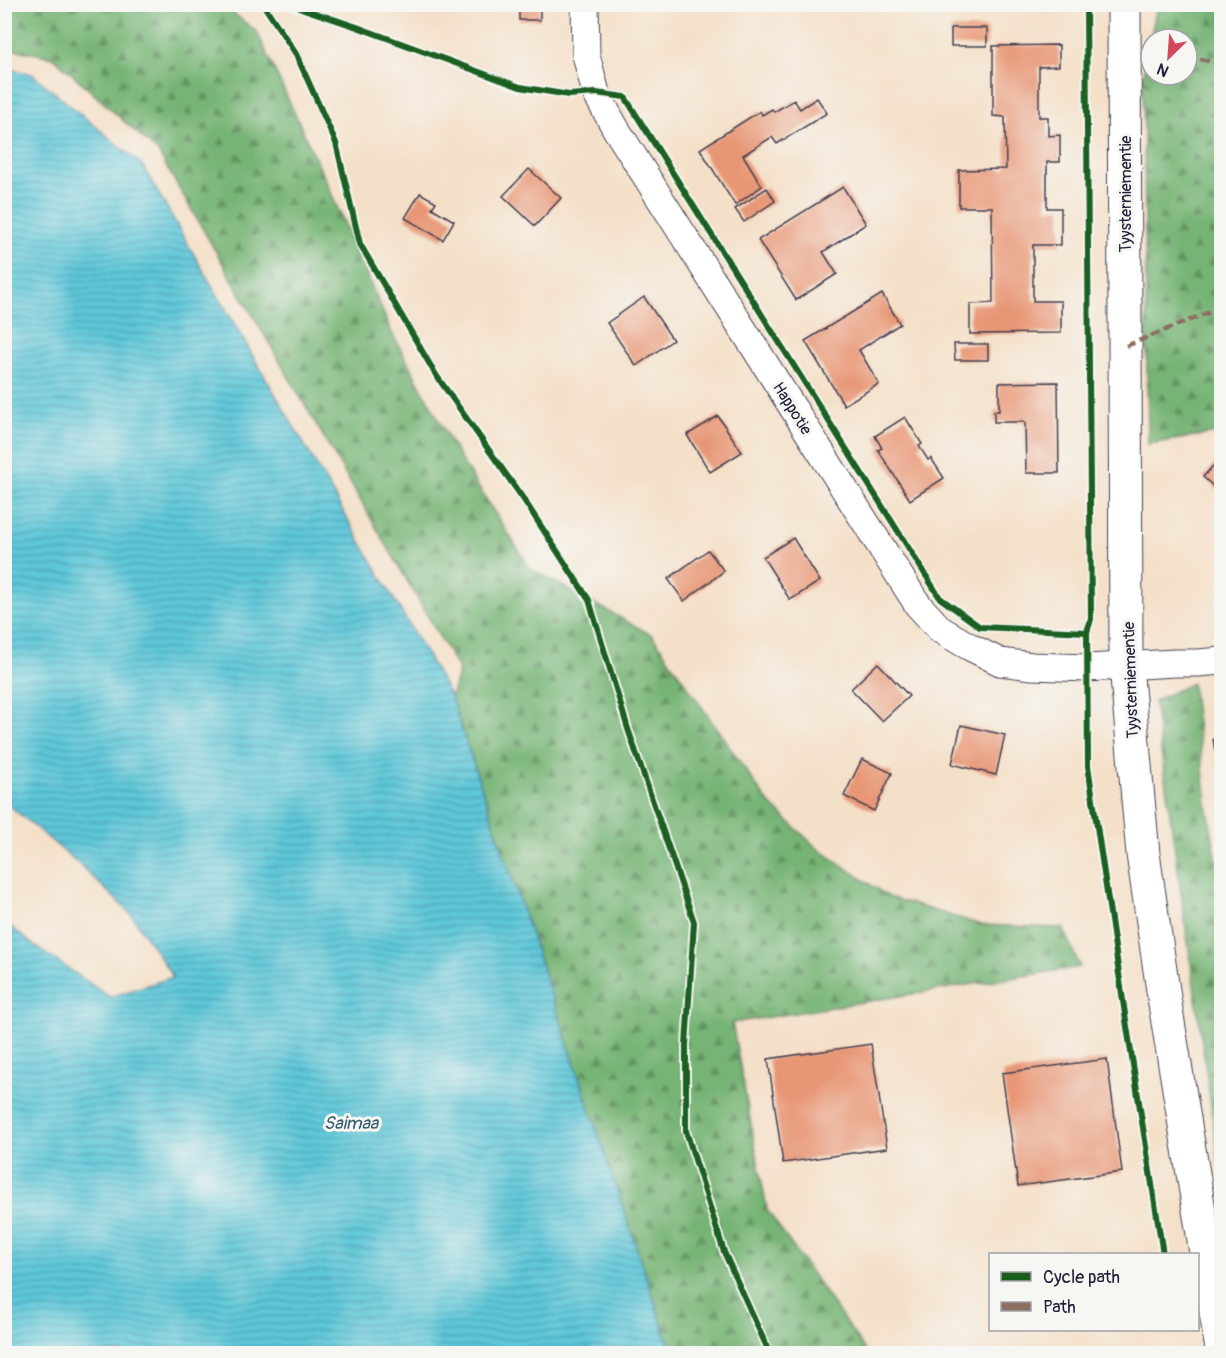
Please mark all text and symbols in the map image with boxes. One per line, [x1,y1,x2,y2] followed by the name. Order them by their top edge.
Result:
[1139,27,1199,87] north arrow
[1154,58,1172,81] text: N
[1116,136,1136,252] street label: Tyysterniementie
[768,378,816,439] street label: Happotie
[1119,621,1143,739] street label: Tyysterniementie
[324,1112,380,1135] water label: Saimaa
[989,1253,1199,1331] legend
[1043,1266,1120,1289] text: Cycle path
[1043,1296,1076,1319] text: Path

